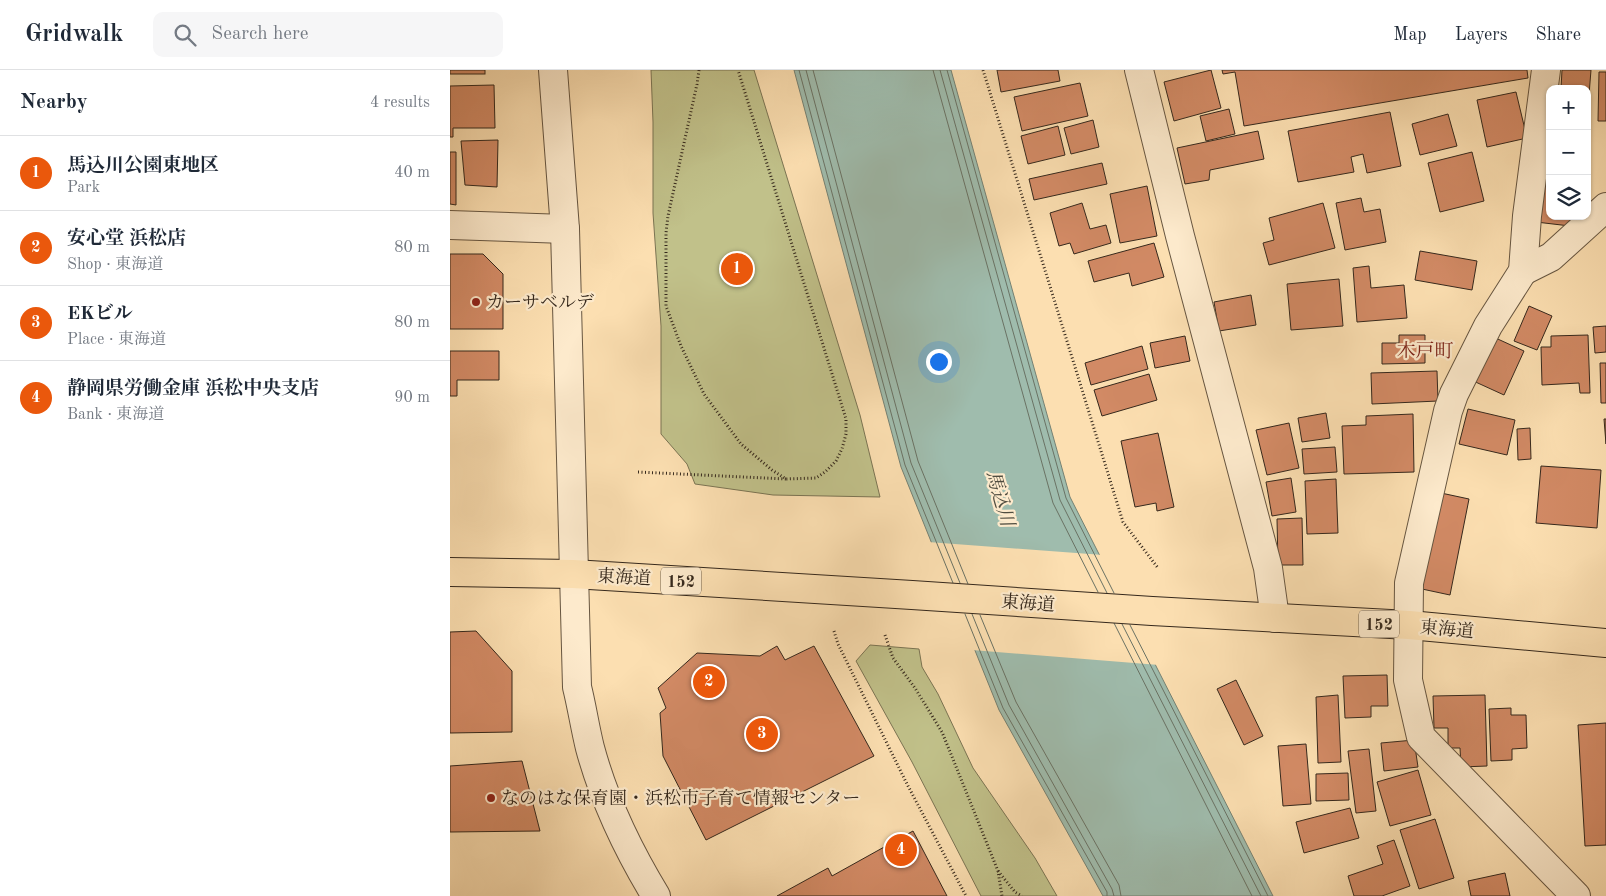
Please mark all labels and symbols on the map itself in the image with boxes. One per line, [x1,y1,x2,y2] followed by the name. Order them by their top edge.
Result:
[721,250,753,288] pin: 1
[486,293,594,312] place label: カーサベルデ
[470,296,482,308] marker: カーサベルデ
[1396,340,1454,362] district label: 木戸町
[926,349,952,375] your location
[982,468,1018,531] water label: 馬込川
[597,566,651,588] street label: 東海道
[661,568,701,594] road number: 152
[1000,591,1056,615] street label: 東海道
[1359,610,1399,638] road number: 152
[1419,617,1475,641] street label: 東海道
[693,663,725,701] pin: 2
[746,715,778,753] pin: 3
[501,788,860,808] place label: なのはな保育園・浜松市子育て情報センター
[485,792,497,804] marker: なのはな保育園・浜松市子育て情報センター
[885,831,917,869] pin: 4

